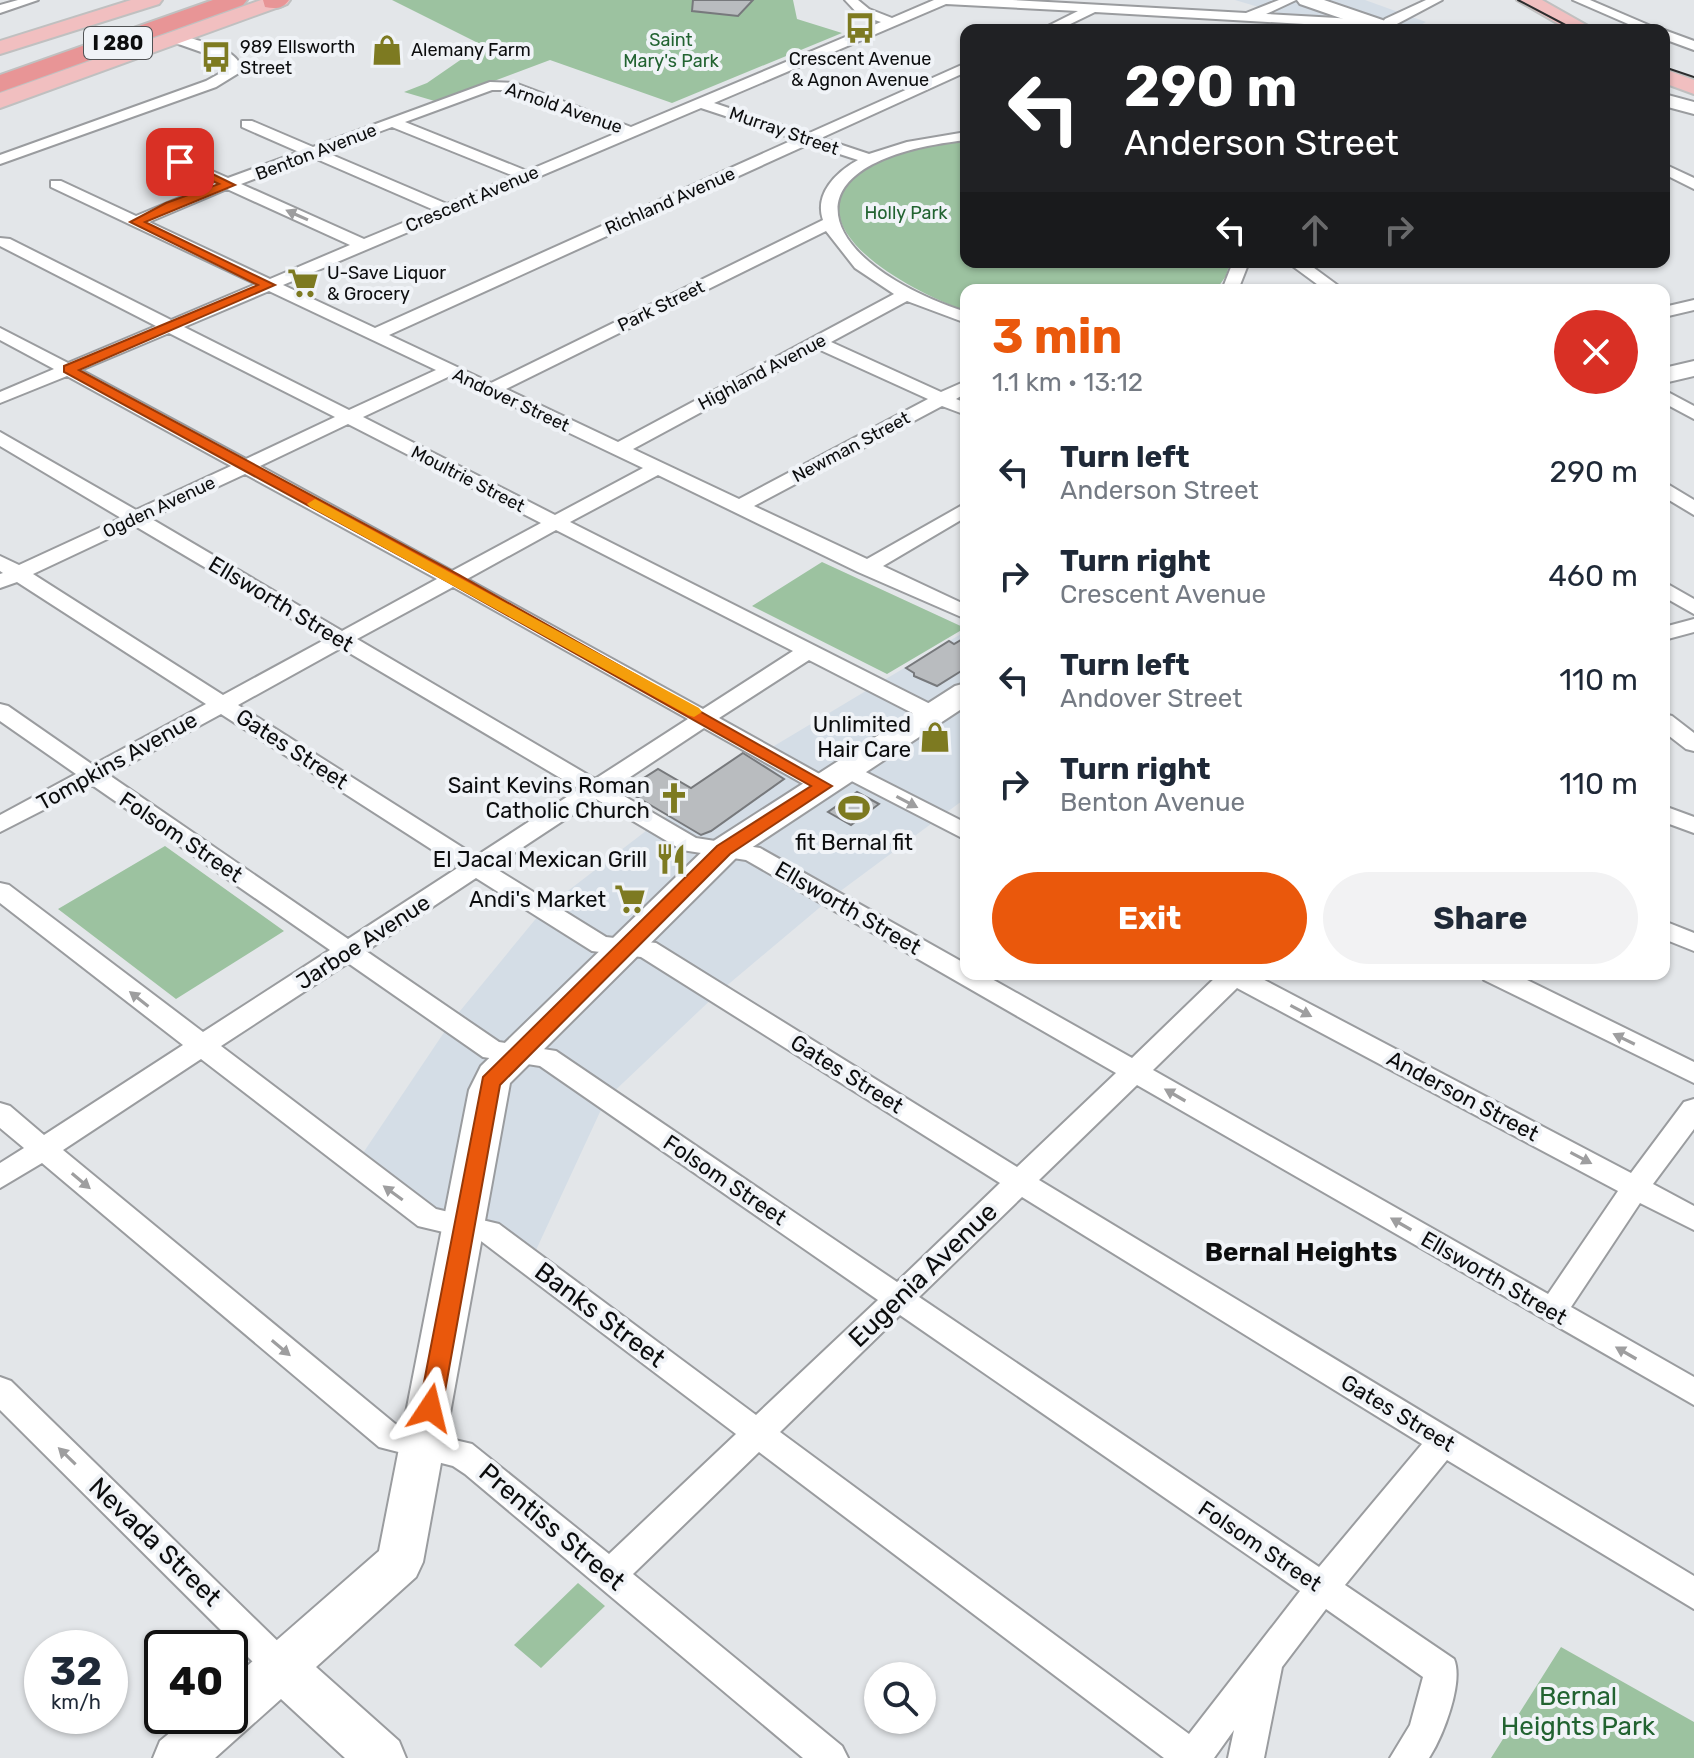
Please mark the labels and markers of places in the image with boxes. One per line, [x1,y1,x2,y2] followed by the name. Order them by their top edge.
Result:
[843,11,877,45] bus stop icon: Crescent Avenue & Agnon Avenue
[370,33,404,67] shop icon: Alemany Farm
[240,36,355,79] place label: 989 Ellsworth Street
[411,39,531,61] place label: Alemany Farm
[199,40,233,74] bus stop icon: 989 Ellsworth Street
[789,48,931,91] place label: Crescent Avenue & Agnon Avenue
[146,128,214,196] pin
[327,262,446,305] place label: U-Save Liquor & Grocery
[286,266,320,300] supermarket icon: U-Save Liquor & Grocery
[813,711,911,763] place label: Unlimited Hair Care
[918,720,952,754] shop icon: Unlimited Hair Care
[448,772,650,824] place label: Saint Kevins Roman Catholic Church
[657,781,691,815] church icon: Saint Kevins Roman Catholic Church
[837,791,871,825] sports icon: fit Bernal fit
[795,829,913,856] place label: fit Bernal fit
[654,842,688,876] restaurant icon: El Jacal Mexican Grill
[433,846,647,873] place label: El Jacal Mexican Grill
[613,882,647,916] supermarket icon: Andi's Market
[469,886,606,913] place label: Andi's Market

